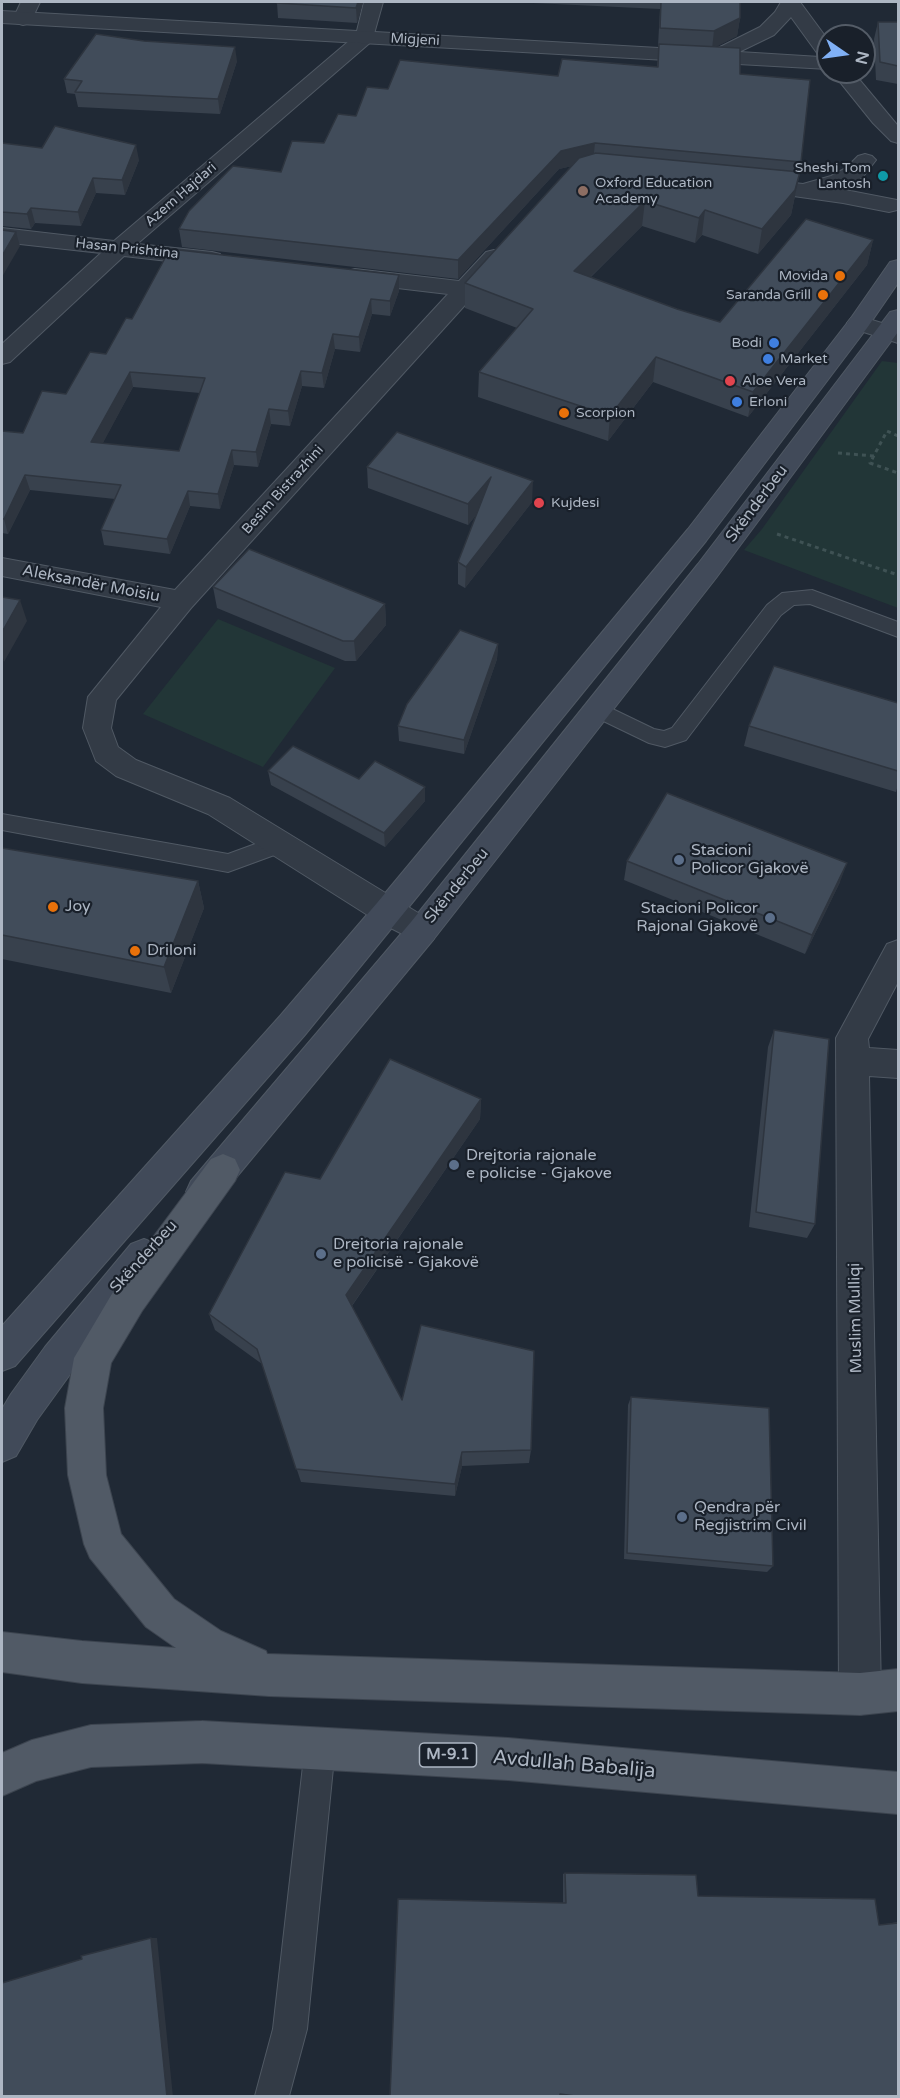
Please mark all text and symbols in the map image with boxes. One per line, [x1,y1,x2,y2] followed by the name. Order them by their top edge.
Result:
[816,24,876,84] north arrow
[390,30,440,50] street label: Migjeni
[850,49,873,66] text: N
[142,159,220,231] street label: Azem Hajdari
[795,160,871,192] place label: Sheshi Tom Lantosh
[876,169,890,183] marker: Sheshi Tom Lantosh
[595,175,712,208] place label: Oxford Education Academy
[576,184,590,198] marker: Oxford Education Academy
[75,235,179,263] street label: Hasan Prishtina
[779,268,828,284] place label: Movida
[833,269,847,283] marker: Movida
[726,287,811,303] place label: Saranda Grill
[816,288,830,302] marker: Saranda Grill
[732,335,762,351] place label: Bodi
[767,336,781,350] marker: Bodi
[780,351,828,367] place label: Market
[761,352,775,366] marker: Market
[742,373,806,389] place label: Aloe Vera
[723,374,737,388] marker: Aloe Vera
[749,394,787,410] place label: Erloni
[730,395,744,409] marker: Erloni
[576,405,635,421] place label: Scorpion
[557,406,571,420] marker: Scorpion
[239,442,327,538] street label: Besim Bistrazhini
[722,462,792,546] street label: Skënderbeu
[551,495,599,511] place label: Kujdesi
[532,496,546,510] marker: Kujdesi
[21,561,161,607] street label: Aleksandër Moisiu
[691,841,808,879] place label: Stacioni Policor Gjakovë
[421,844,493,928] street label: Skënderbeu
[672,853,686,867] marker: Stacioni Policor Gjakovë
[65,897,91,917] place label: Joy
[636,899,758,937] place label: Stacioni Policor Rajonal Gjakovë
[46,900,60,914] marker: Joy
[763,911,777,925] marker: Stacioni Policor Rajonal Gjakovë
[147,941,196,961] place label: Driloni
[128,944,142,958] marker: Driloni
[466,1146,612,1184] place label: Drejtoria rajonale e policise - Gjakove
[447,1158,461,1172] marker: Drejtoria rajonale e policise - Gjakove
[106,1217,182,1297] street label: Skënderbeu
[333,1235,479,1273] place label: Drejtoria rajonale e policisë - Gjakovë
[314,1247,328,1261] marker: Drejtoria rajonale e policisë - Gjakovë
[845,1263,867,1373] street label: Muslim Mulliqi
[694,1498,807,1536] place label: Qendra për Regjistrim Civil
[675,1510,689,1524] marker: Qendra për Regjistrim Civil
[420,1743,476,1767] road number: M-9.1
[492,1746,656,1784] street label: Avdullah Babalija

